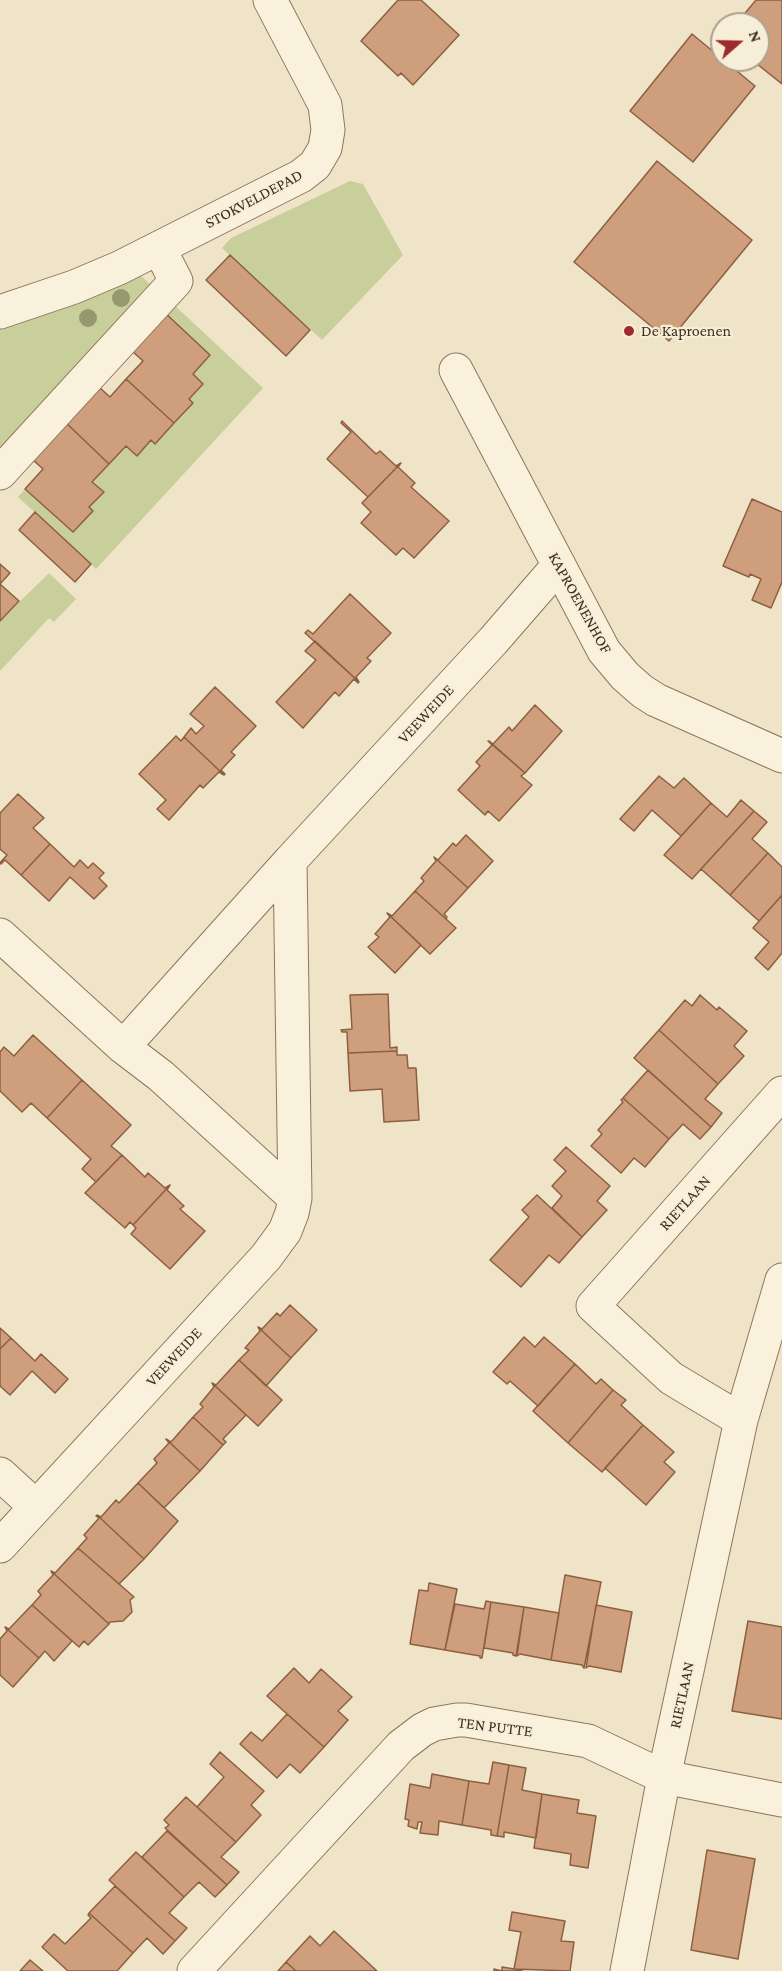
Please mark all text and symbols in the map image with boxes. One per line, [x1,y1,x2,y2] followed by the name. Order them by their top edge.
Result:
[710,12,770,72] north arrow
[746,28,765,44] text: N
[202,165,306,233] street label: STOKVELDEPAD
[641,321,731,341] place label: De Kaproenen
[622,324,636,338] marker: De Kaproenen
[544,549,616,657] street label: KAPROENENHOF
[394,680,458,748] street label: VEEWEIDE
[655,1171,715,1235] street label: RIETLAAN
[142,1323,206,1391] street label: VEEWEIDE
[666,1660,698,1730] street label: RIETLAAN
[456,1713,534,1741] street label: TEN PUTTE

